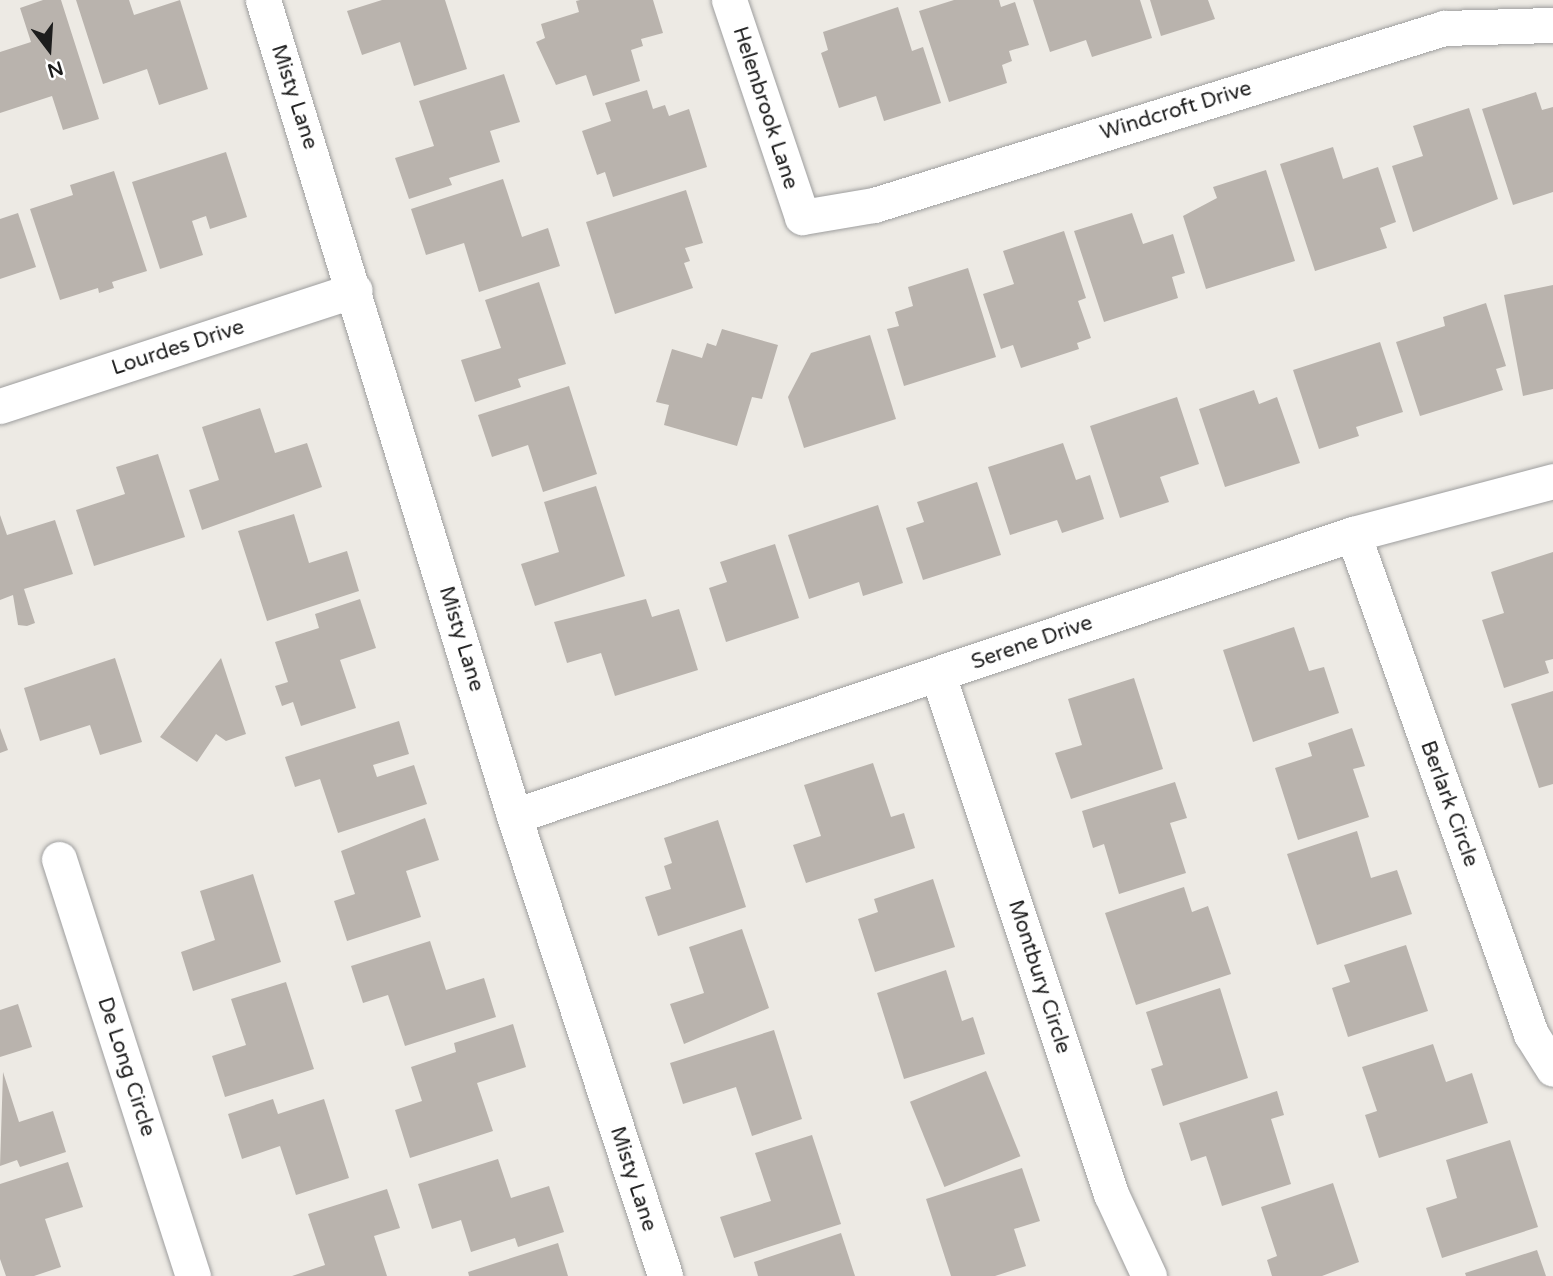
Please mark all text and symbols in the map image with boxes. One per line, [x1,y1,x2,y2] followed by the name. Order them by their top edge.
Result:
[14,14,84,84] north arrow
[727,24,803,192] street label: Helenbrook Lane
[265,41,323,153] street label: Misty Lane
[45,56,66,82] text: N
[1097,76,1255,146] street label: Windcroft Drive
[109,315,247,381] street label: Lourdes Drive
[433,583,489,695] street label: Misty Lane
[968,611,1096,675] street label: Serene Drive
[1415,738,1483,870] street label: Berlark Circle
[1002,897,1076,1057] street label: Montbury Circle
[92,994,160,1140] street label: De Long Circle
[604,1123,662,1235] street label: Misty Lane

